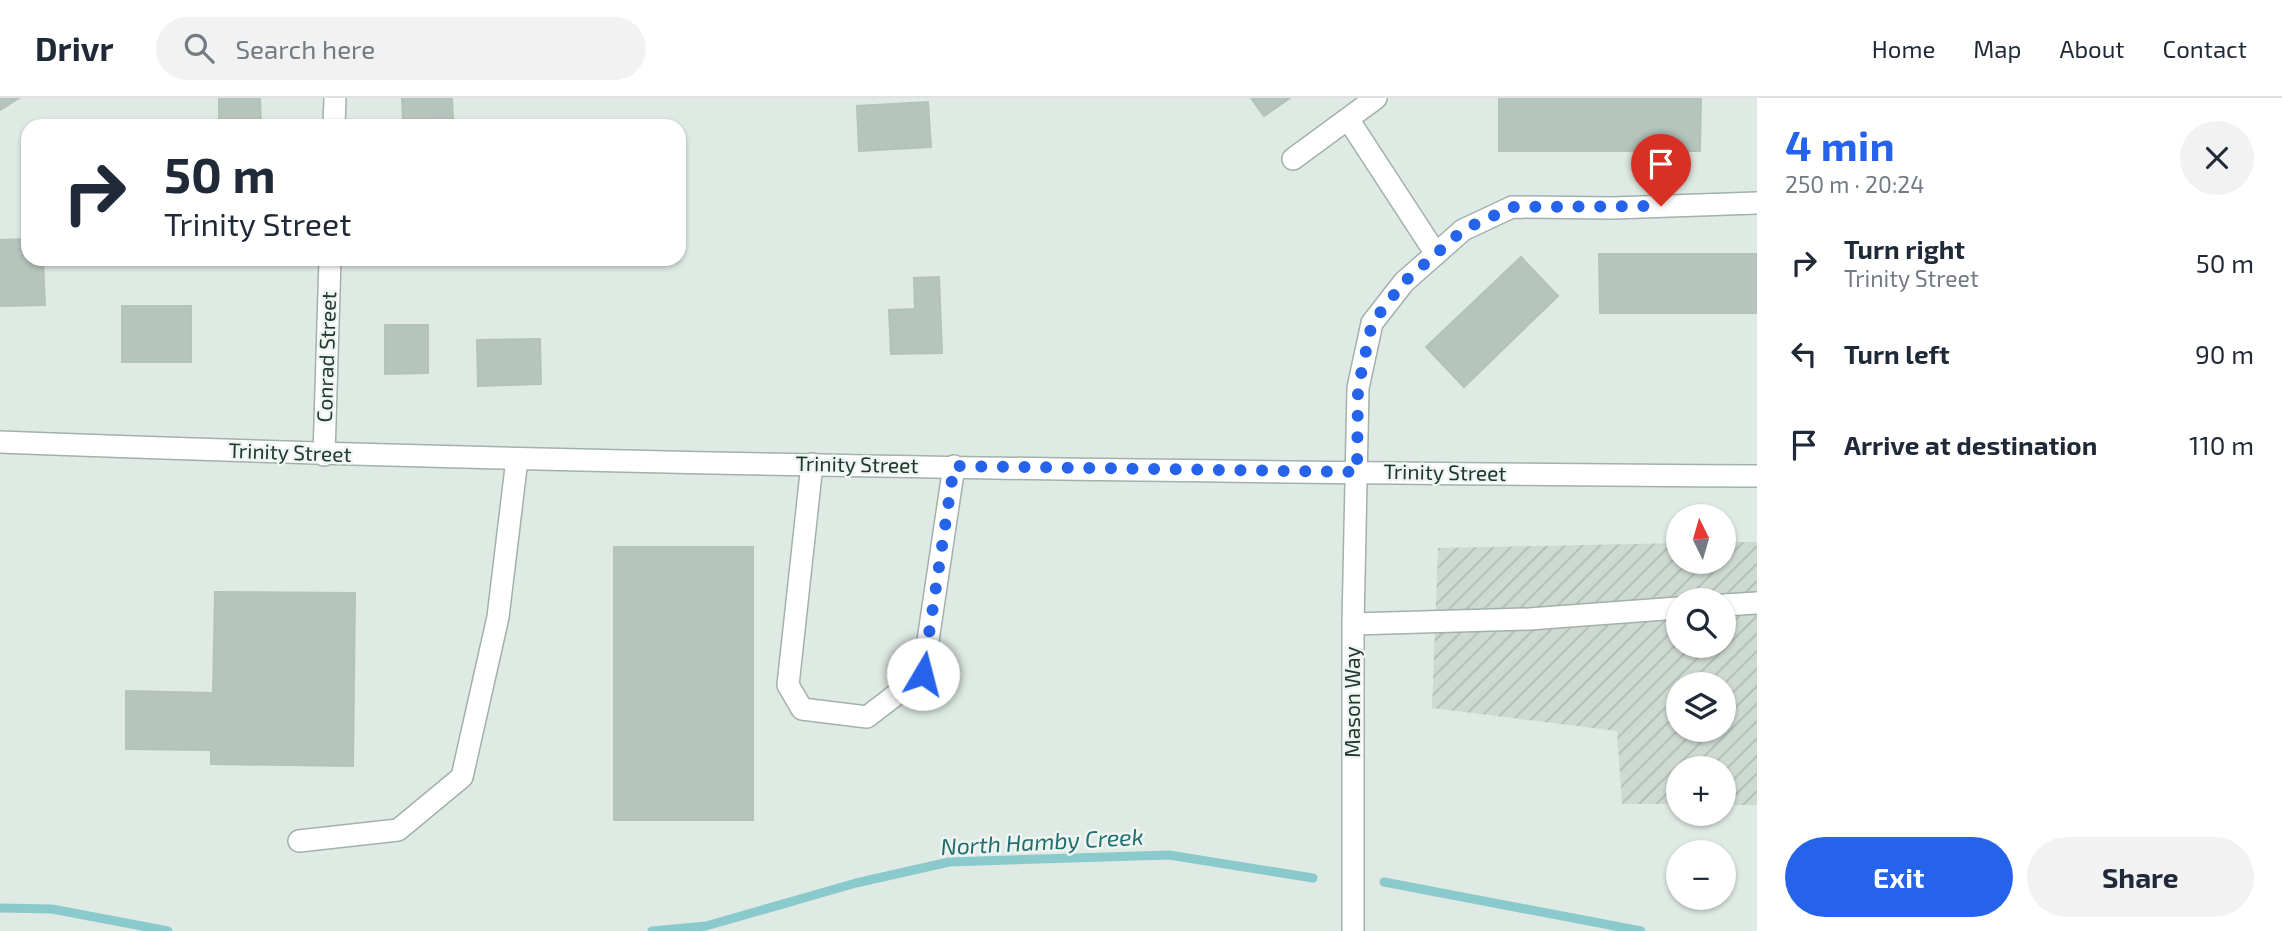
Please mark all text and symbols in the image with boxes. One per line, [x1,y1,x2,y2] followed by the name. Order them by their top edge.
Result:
[156,17,646,80] search box
[35,28,114,68] text: Drivr
[180,29,218,67] icon: search
[236,33,375,64] text: Search here
[1872,34,1935,63] text: Home
[1973,34,2021,63] text: Map
[2059,34,2125,63] text: About
[2163,34,2247,63] text: Contact
[1785,119,1895,169] text: 4 min
[2180,121,2254,195] button: close
[1631,134,1691,206] pin
[164,144,276,203] text: 50 m
[1642,145,1680,183] icon: arrive
[49,147,140,238] icon: right
[1785,170,1924,198] text: 250 m · 20:24
[164,204,351,242] text: Trinity Street
[1844,233,1965,264] text: Turn right
[1785,244,1823,282] icon: right
[2196,247,2254,278] text: 50 m
[1844,264,1979,292] text: Trinity Street
[311,291,340,423] street label: Conrad Street
[1785,335,1823,373] icon: left
[1844,338,1950,369] text: Turn left
[2195,338,2254,369] text: 90 m
[1785,426,1823,464] icon: arrive
[1844,429,2097,460] text: Arrive at destination
[2189,429,2254,460] text: 110 m
[228,437,352,466] street label: Trinity Street
[795,450,919,477] street label: Trinity Street
[1383,458,1507,485] street label: Trinity Street
[1666,504,1736,574] north arrow
[1666,504,1736,910] map controls
[1666,588,1736,658] button: search
[886,637,960,711] position arrow
[1339,646,1364,758] street label: Mason Way
[1666,672,1736,742] button: layers
[1666,756,1736,826] button: +
[940,822,1144,860] water label: North Hamby Creek
[1785,837,2013,917] button: Exit
[2027,837,2254,917] button: Share
[1666,840,1736,910] button: −

